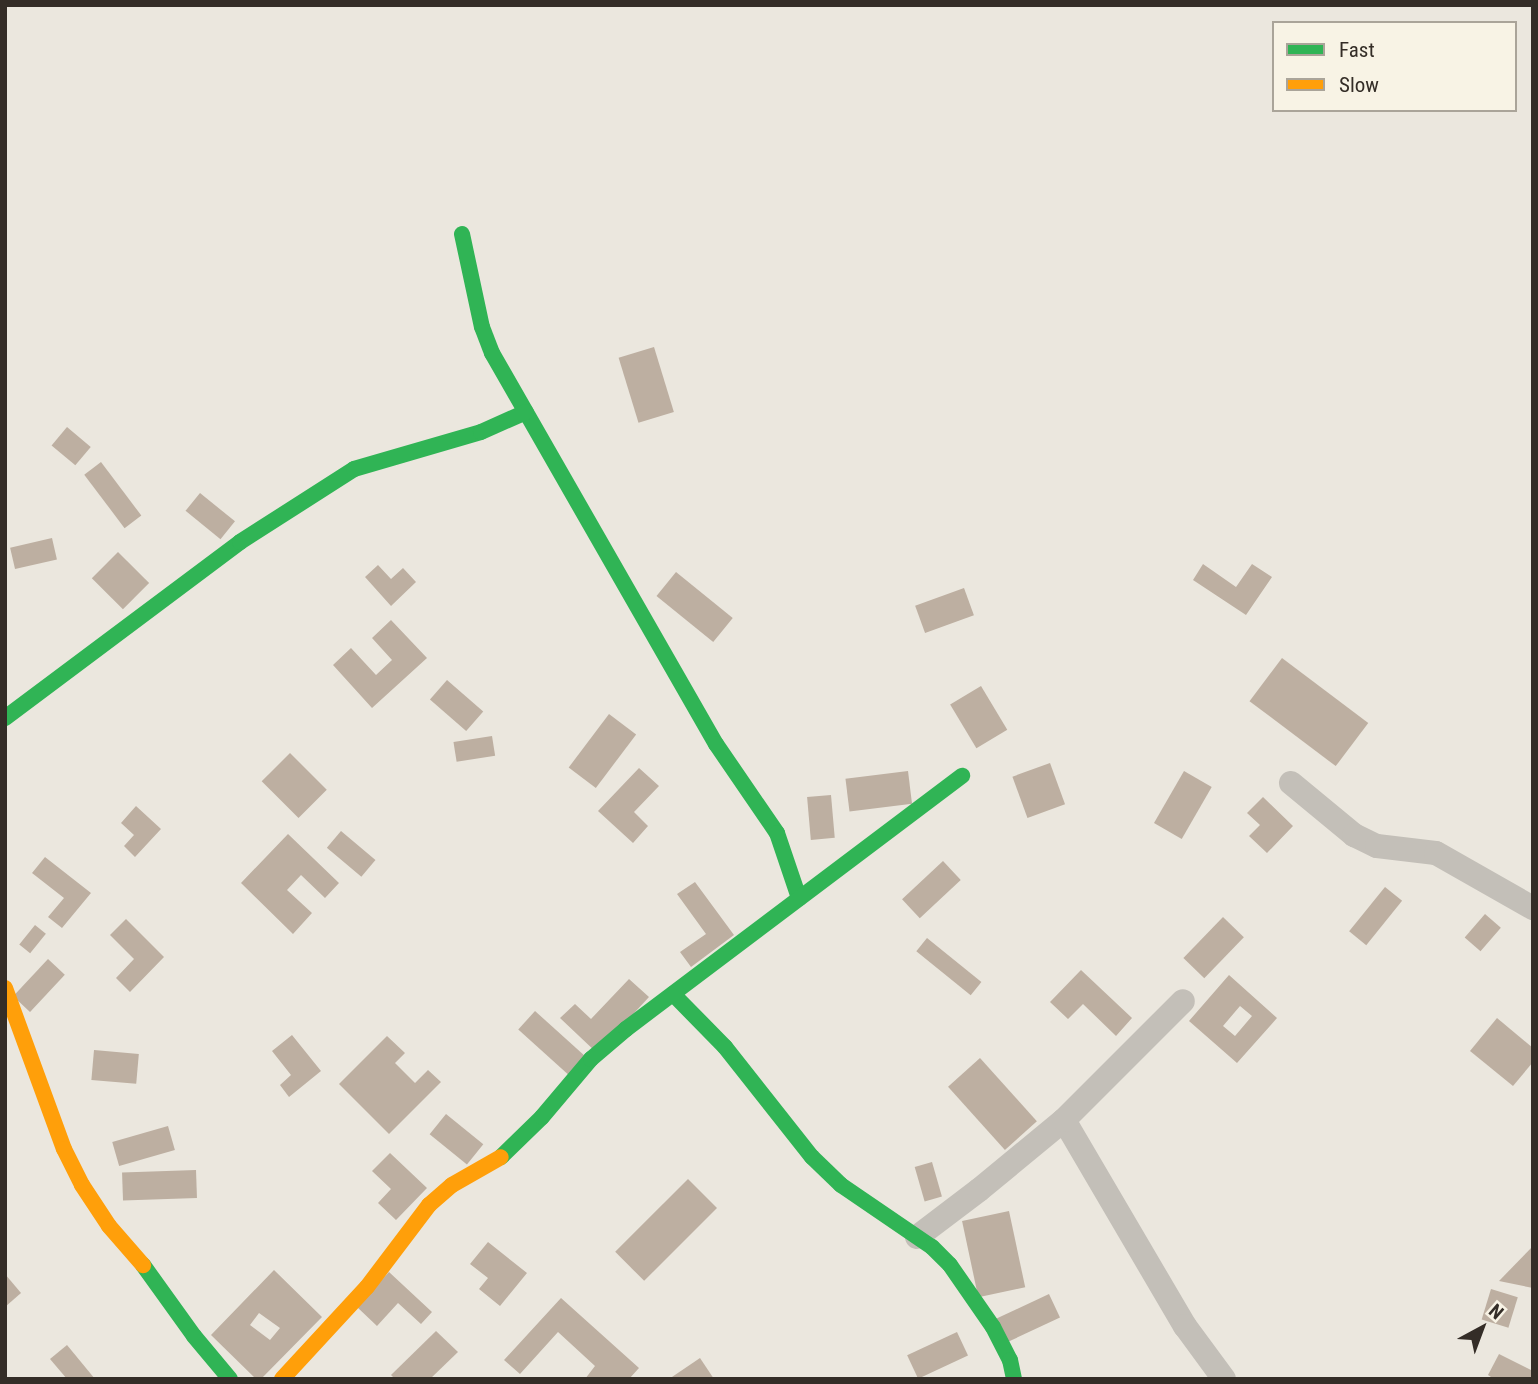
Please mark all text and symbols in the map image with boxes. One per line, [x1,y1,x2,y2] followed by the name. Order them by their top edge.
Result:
[1272,21,1517,112] legend
[1339,38,1375,62] text: Fast
[1339,73,1379,97] text: Slow
[1447,1293,1517,1363] north arrow
[1484,1299,1508,1324] text: N

